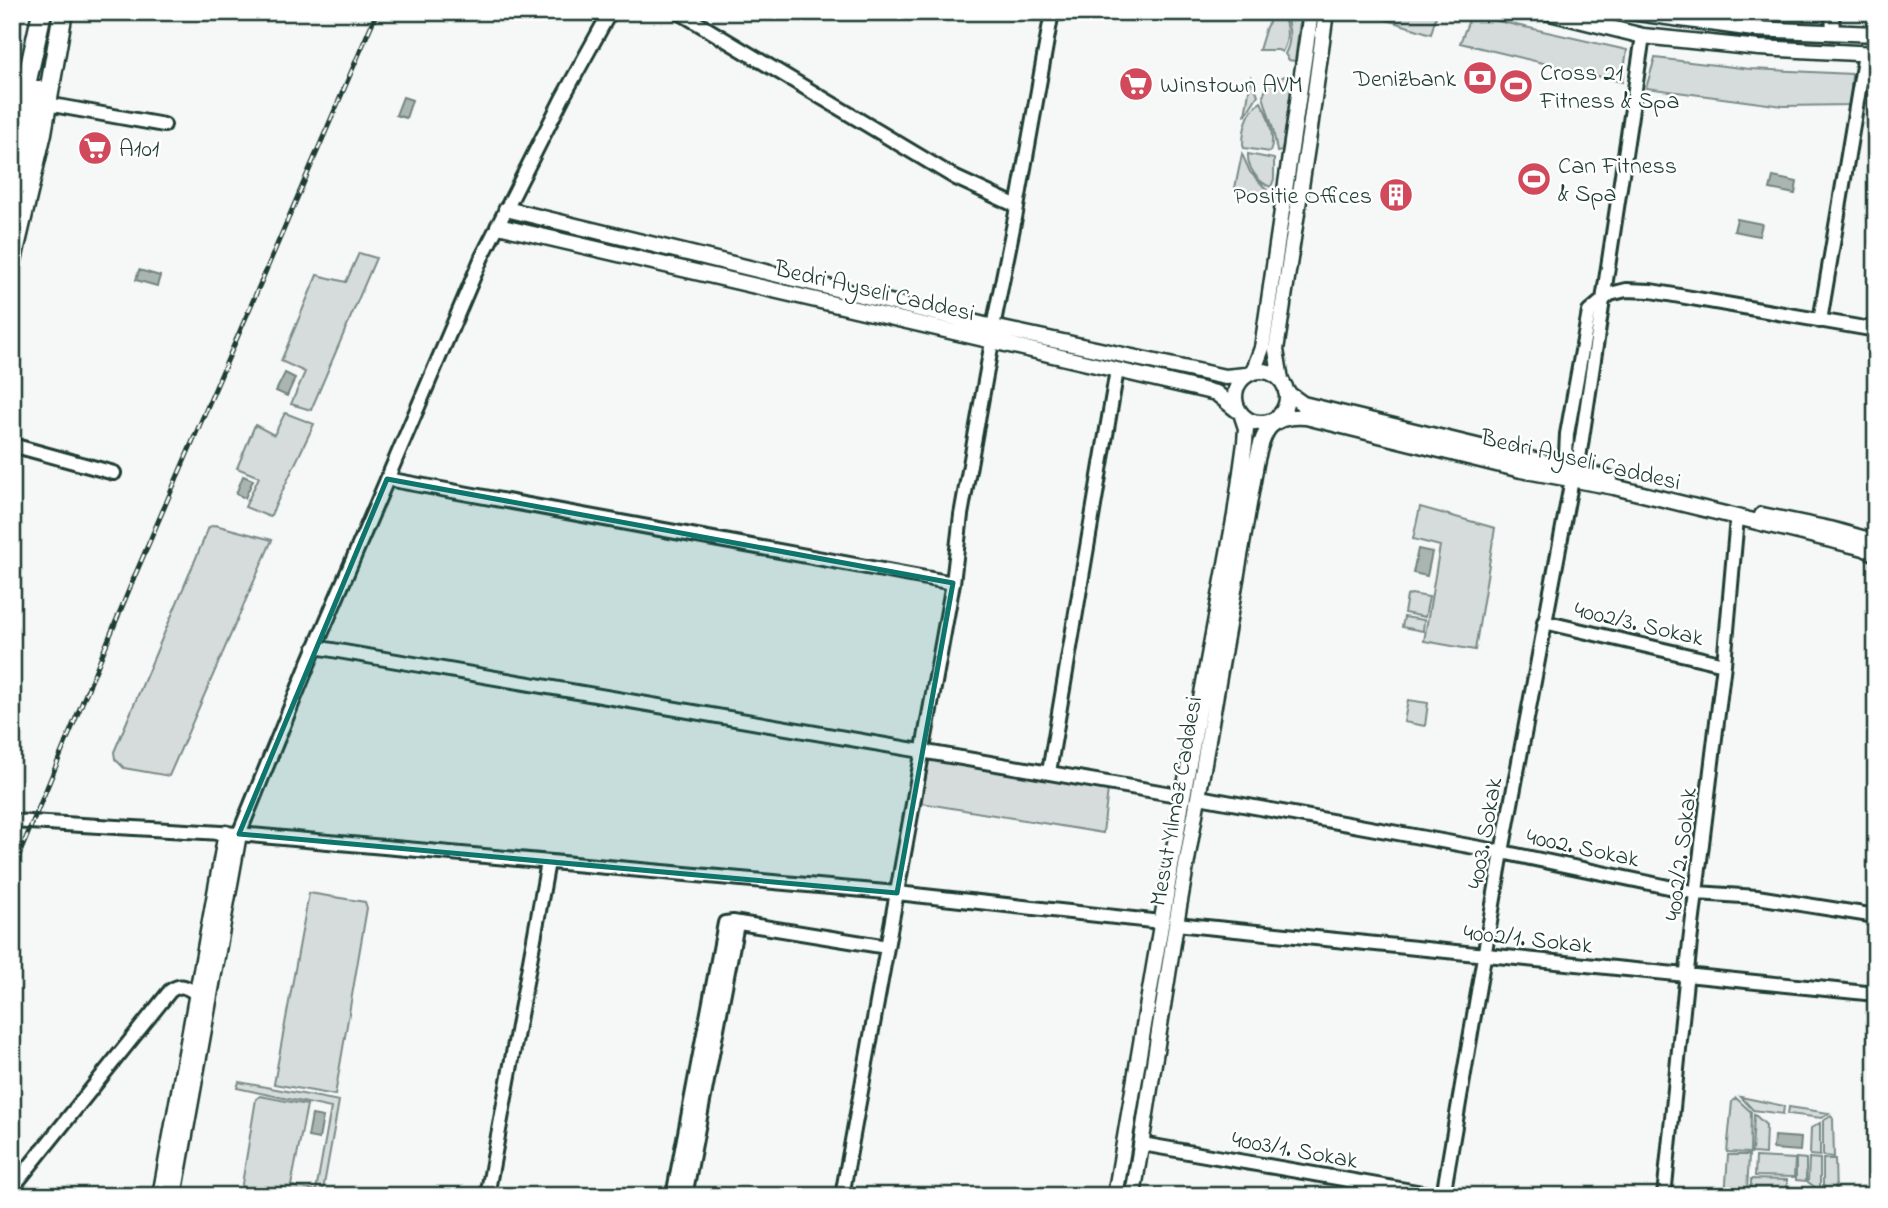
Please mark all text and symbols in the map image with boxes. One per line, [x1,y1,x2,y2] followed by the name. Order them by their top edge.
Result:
[1539,57,1679,120] place label: Cross 21 Fitness & Spa
[1461,59,1499,97] bank icon: Denizbank
[1352,63,1456,98] place label: Denizbank
[1117,65,1155,103] supermarket icon: Winstown AVM
[1497,67,1535,105] sports icon: Cross 21 Fitness & Spa
[1160,69,1303,104] place label: Winstown AVM
[76,129,114,167] supermarket icon: A101
[119,133,160,168] place label: A101
[1558,150,1677,213] place label: Can Fitness & Spa
[1515,160,1553,198] sports icon: Can Fitness & Spa
[1377,176,1415,214] building icon: Positie Offices
[1234,180,1372,215] place label: Positie Offices
[770,252,978,333] street label: Bedri Ayseli Caddesi
[1476,421,1684,502] street label: Bedri Ayseli Caddesi
[1570,594,1707,657] street label: 4002/3. Sokak
[1142,694,1213,909] street label: Mesut Yılmaz Caddesi
[1459,774,1514,892] street label: 4003. Sokak
[1657,785,1708,923] street label: 4002/2. Sokak
[1523,820,1643,879] street label: 4002. Sokak
[1461,916,1595,965] street label: 4002/1. Sokak
[1229,1123,1361,1180] street label: 4003/1. Sokak

